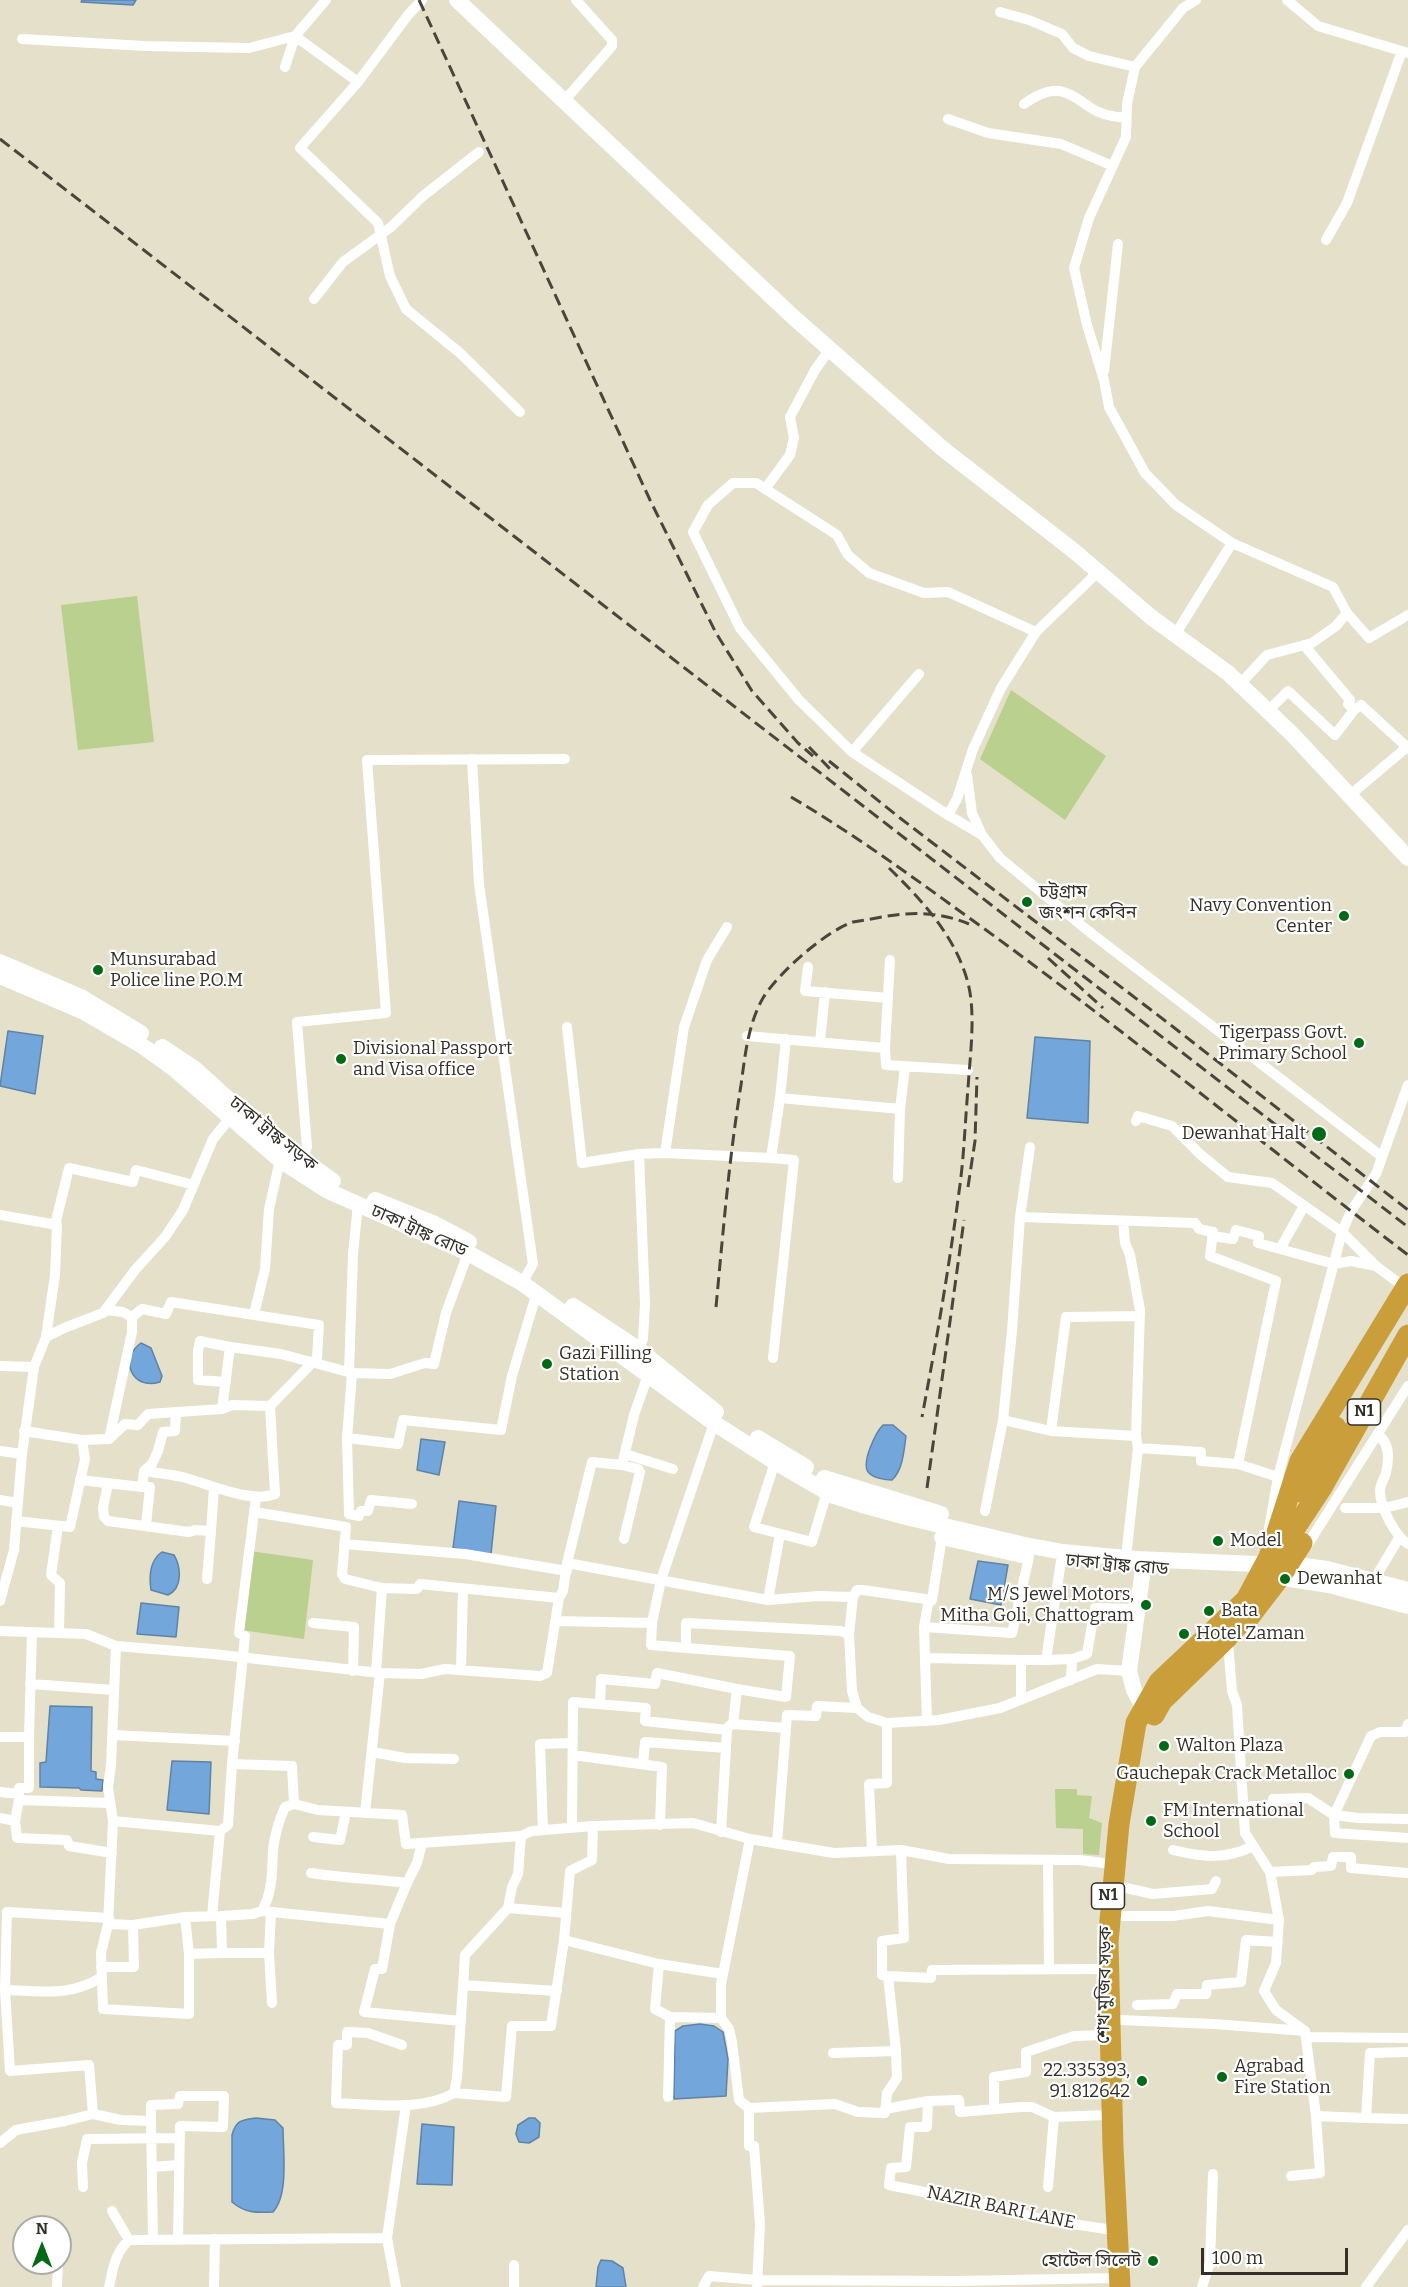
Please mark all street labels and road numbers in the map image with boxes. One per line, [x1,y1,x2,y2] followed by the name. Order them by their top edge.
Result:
[225,1092,321,1176] street label: ঢাকা ট্রাঙ্ক সড়ক
[368,1200,470,1262] street label: ঢাকা ট্রাঙ্ক রোড
[1348,1399,1380,1425] road number: N1
[1065,1550,1169,1580] street label: ঢাকা ট্রাঙ্ক রোড
[1092,1883,1124,1909] road number: N1
[1093,1926,1117,2044] street label: শেখ মুজিব সড়ক
[925,2182,1077,2234] street label: NAZIR BARI LANE

